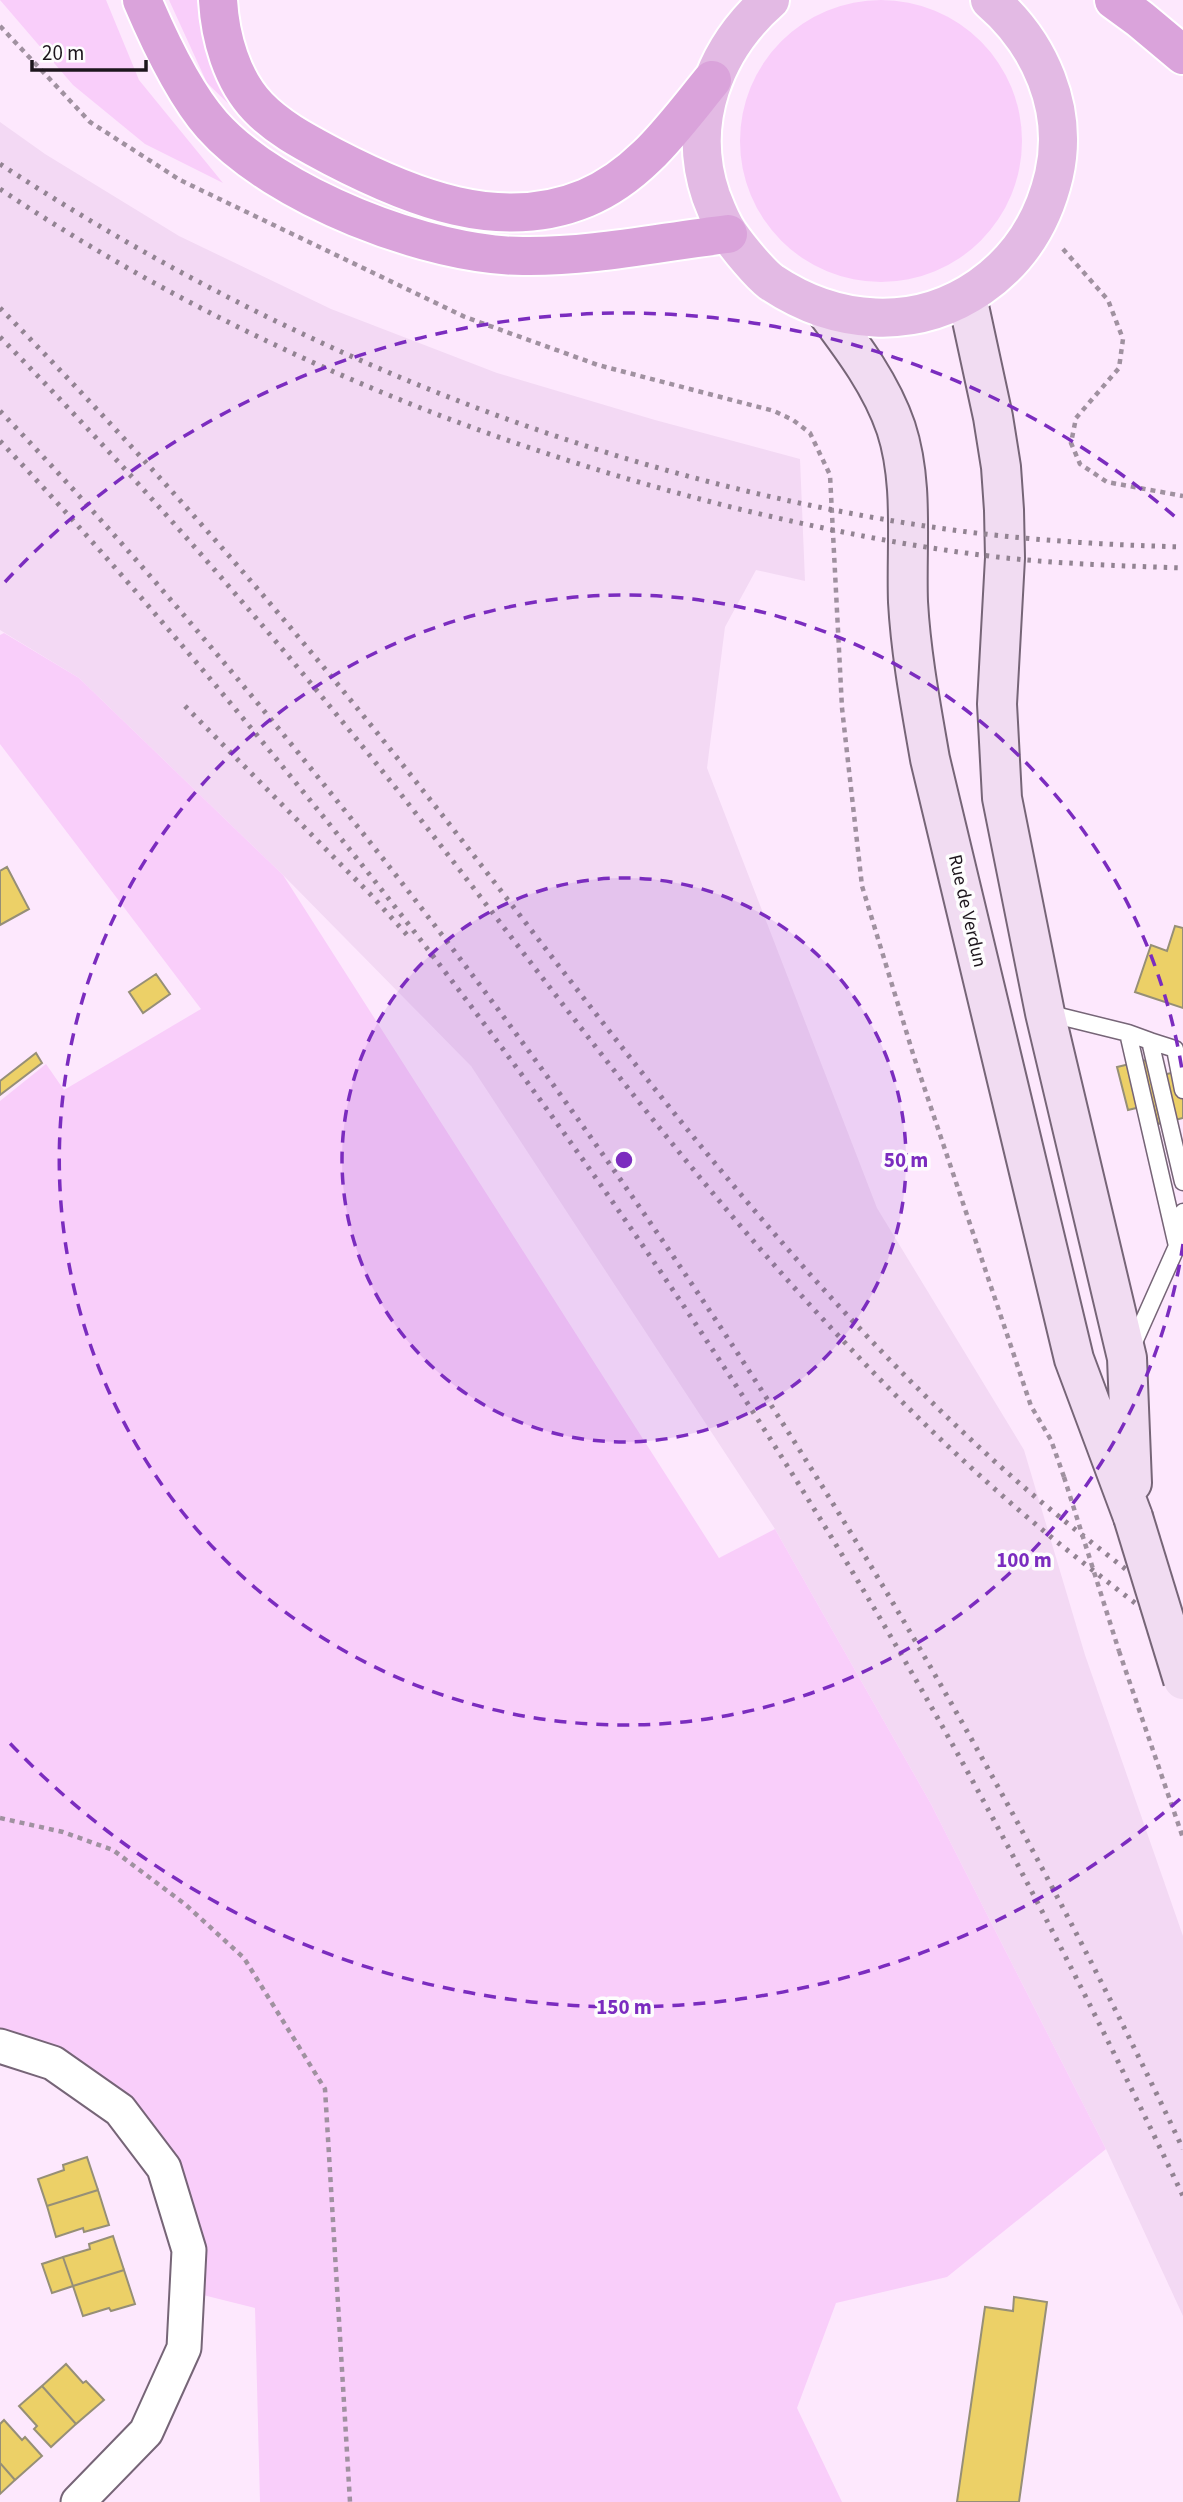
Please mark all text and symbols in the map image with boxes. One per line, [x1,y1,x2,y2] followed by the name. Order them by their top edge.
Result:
[32,28,145,72] scale bar
[42,38,84,68] text: 20 m
[941,852,993,970] street label: Rue de Verdun
[884,1145,928,1175] text: 50 m
[612,1148,636,1172] centre of rings
[996,1545,1052,1575] text: 100 m
[596,1992,652,2022] text: 150 m

